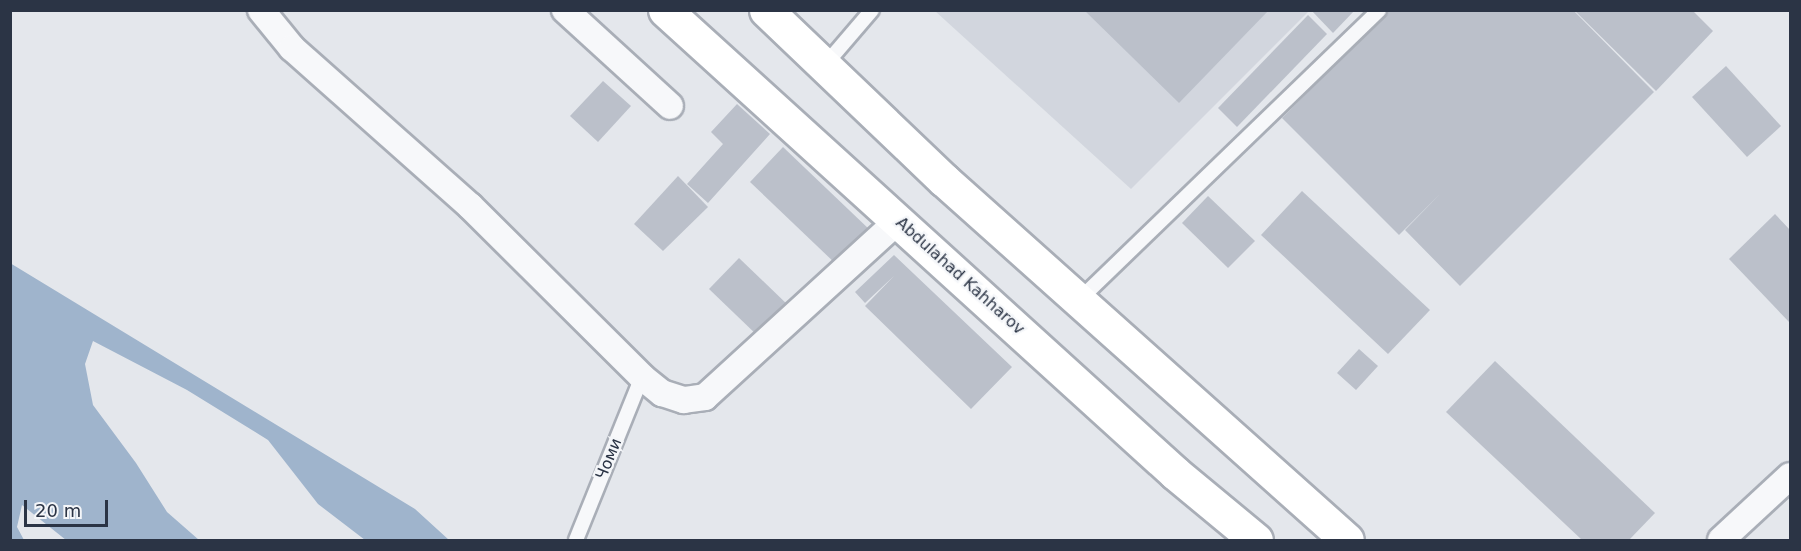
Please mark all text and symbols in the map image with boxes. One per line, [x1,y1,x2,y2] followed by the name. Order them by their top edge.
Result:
[892,213,1028,339] street label: Abdulahad Kahharov
[592,435,626,483] street label: Чоми
[27,488,111,526] scale bar
[35,500,81,521] text: 20 m

